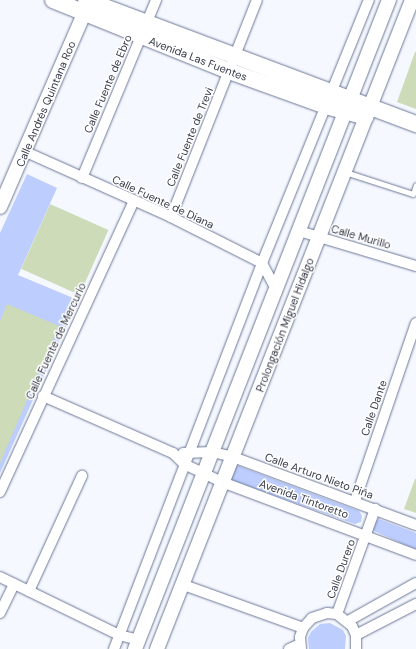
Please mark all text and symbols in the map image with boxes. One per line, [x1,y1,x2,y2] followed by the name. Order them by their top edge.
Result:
[81,33,135,135] street label: Calle Fuente de Ebro
[147,34,249,84] street label: Avenida Las Fuentes
[13,39,79,169] street label: Calle Andrés Quintana Roo
[164,85,216,189] street label: Calle Fuente de Trevi
[110,173,216,231] street label: Calle Fuente de Diana
[330,222,392,252] street label: Calle Murillo
[253,256,317,394] street label: Prolongación Miguel Hidalgo
[23,281,89,401] street label: Calle Fuente de Mercurio
[358,378,390,438] street label: Calle Dante
[263,450,375,502] street label: Calle Arturo Nieto Piña
[258,477,350,521] street label: Avenida Tintoretto
[324,537,358,601] street label: Calle Durero

